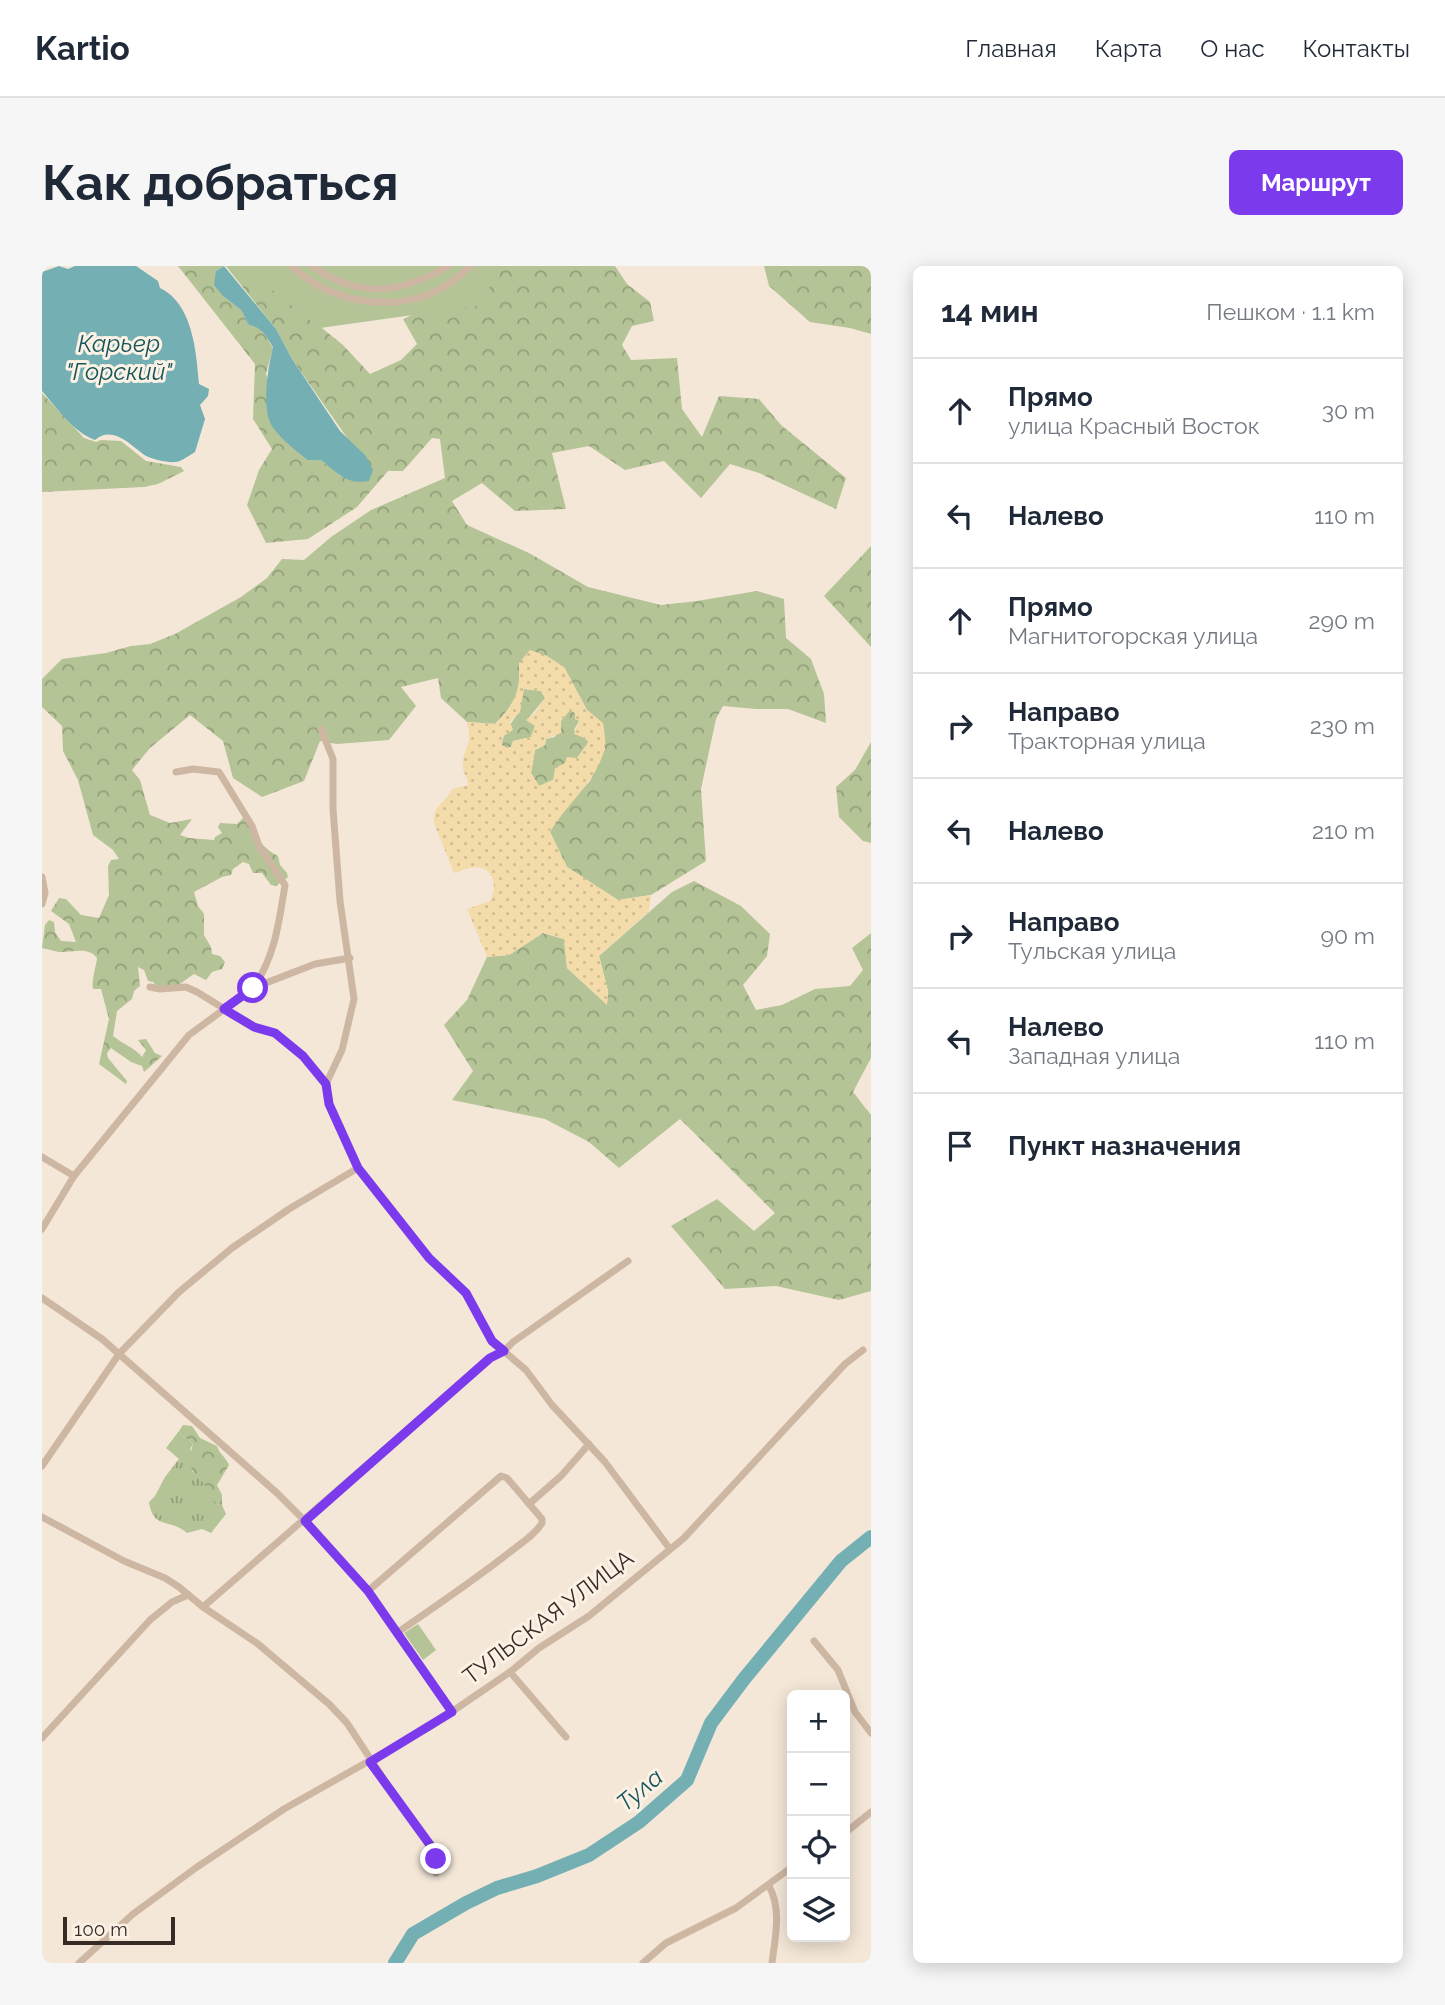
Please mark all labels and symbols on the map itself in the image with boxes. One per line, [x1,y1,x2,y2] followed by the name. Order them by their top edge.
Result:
[66,329,173,386] water label: Карьер "Горский"
[237,972,268,1003] route start
[457,1544,639,1689] street label: ТУЛЬСКАЯ УЛИЦА
[611,1762,669,1817] water label: Тула
[420,1843,451,1874] route end
[63,1914,175,1946] scale bar

